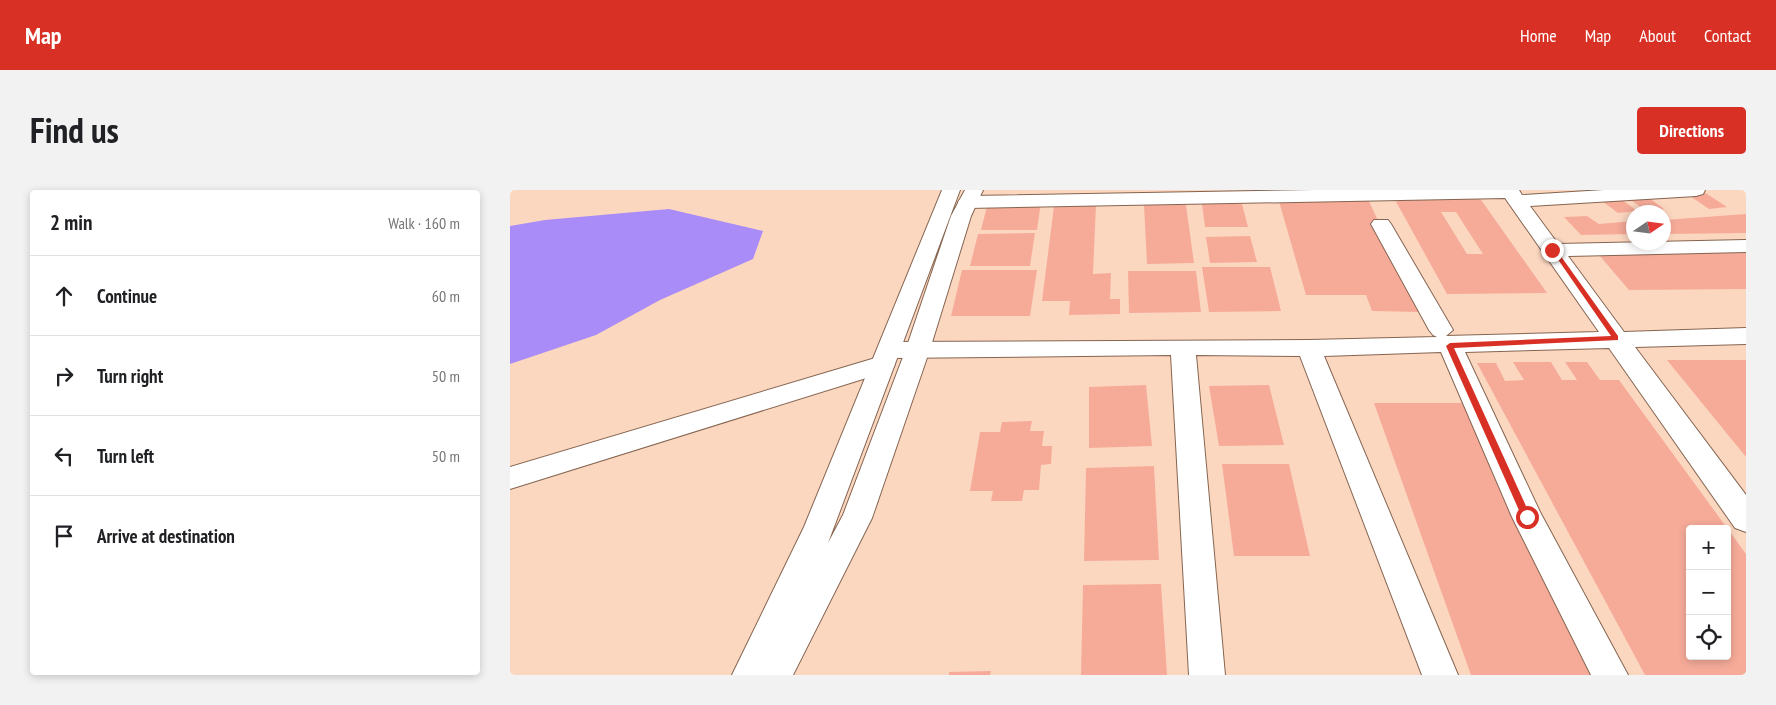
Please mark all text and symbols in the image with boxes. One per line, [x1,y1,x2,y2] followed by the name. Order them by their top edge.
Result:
[25,20,62,51] text: Map
[1520,24,1557,47] text: Home
[1585,24,1611,47] text: Map
[1639,24,1676,47] text: About
[1704,24,1751,47] text: Contact
[30,107,119,153] text: Find us
[1637,107,1746,154] button: Directions
[1626,205,1671,250] north arrow
[50,209,92,236] text: 2 min
[388,213,460,233] text: Walk · 160 m
[1541,239,1564,262] route end
[50,282,78,310] icon: ahead
[97,284,157,308] text: Continue
[432,286,460,306] text: 60 m
[50,362,78,390] icon: right
[97,364,163,388] text: Turn right
[432,366,460,386] text: 50 m
[50,442,78,470] icon: left
[97,444,154,468] text: Turn left
[432,446,460,466] text: 50 m
[1516,506,1539,529] route start
[50,522,78,550] icon: arrive
[97,524,235,548] text: Arrive at destination
[1686,525,1731,660] map controls
[1686,525,1731,570] button: +
[1686,570,1731,615] button: −
[1686,615,1731,660] button: locate

